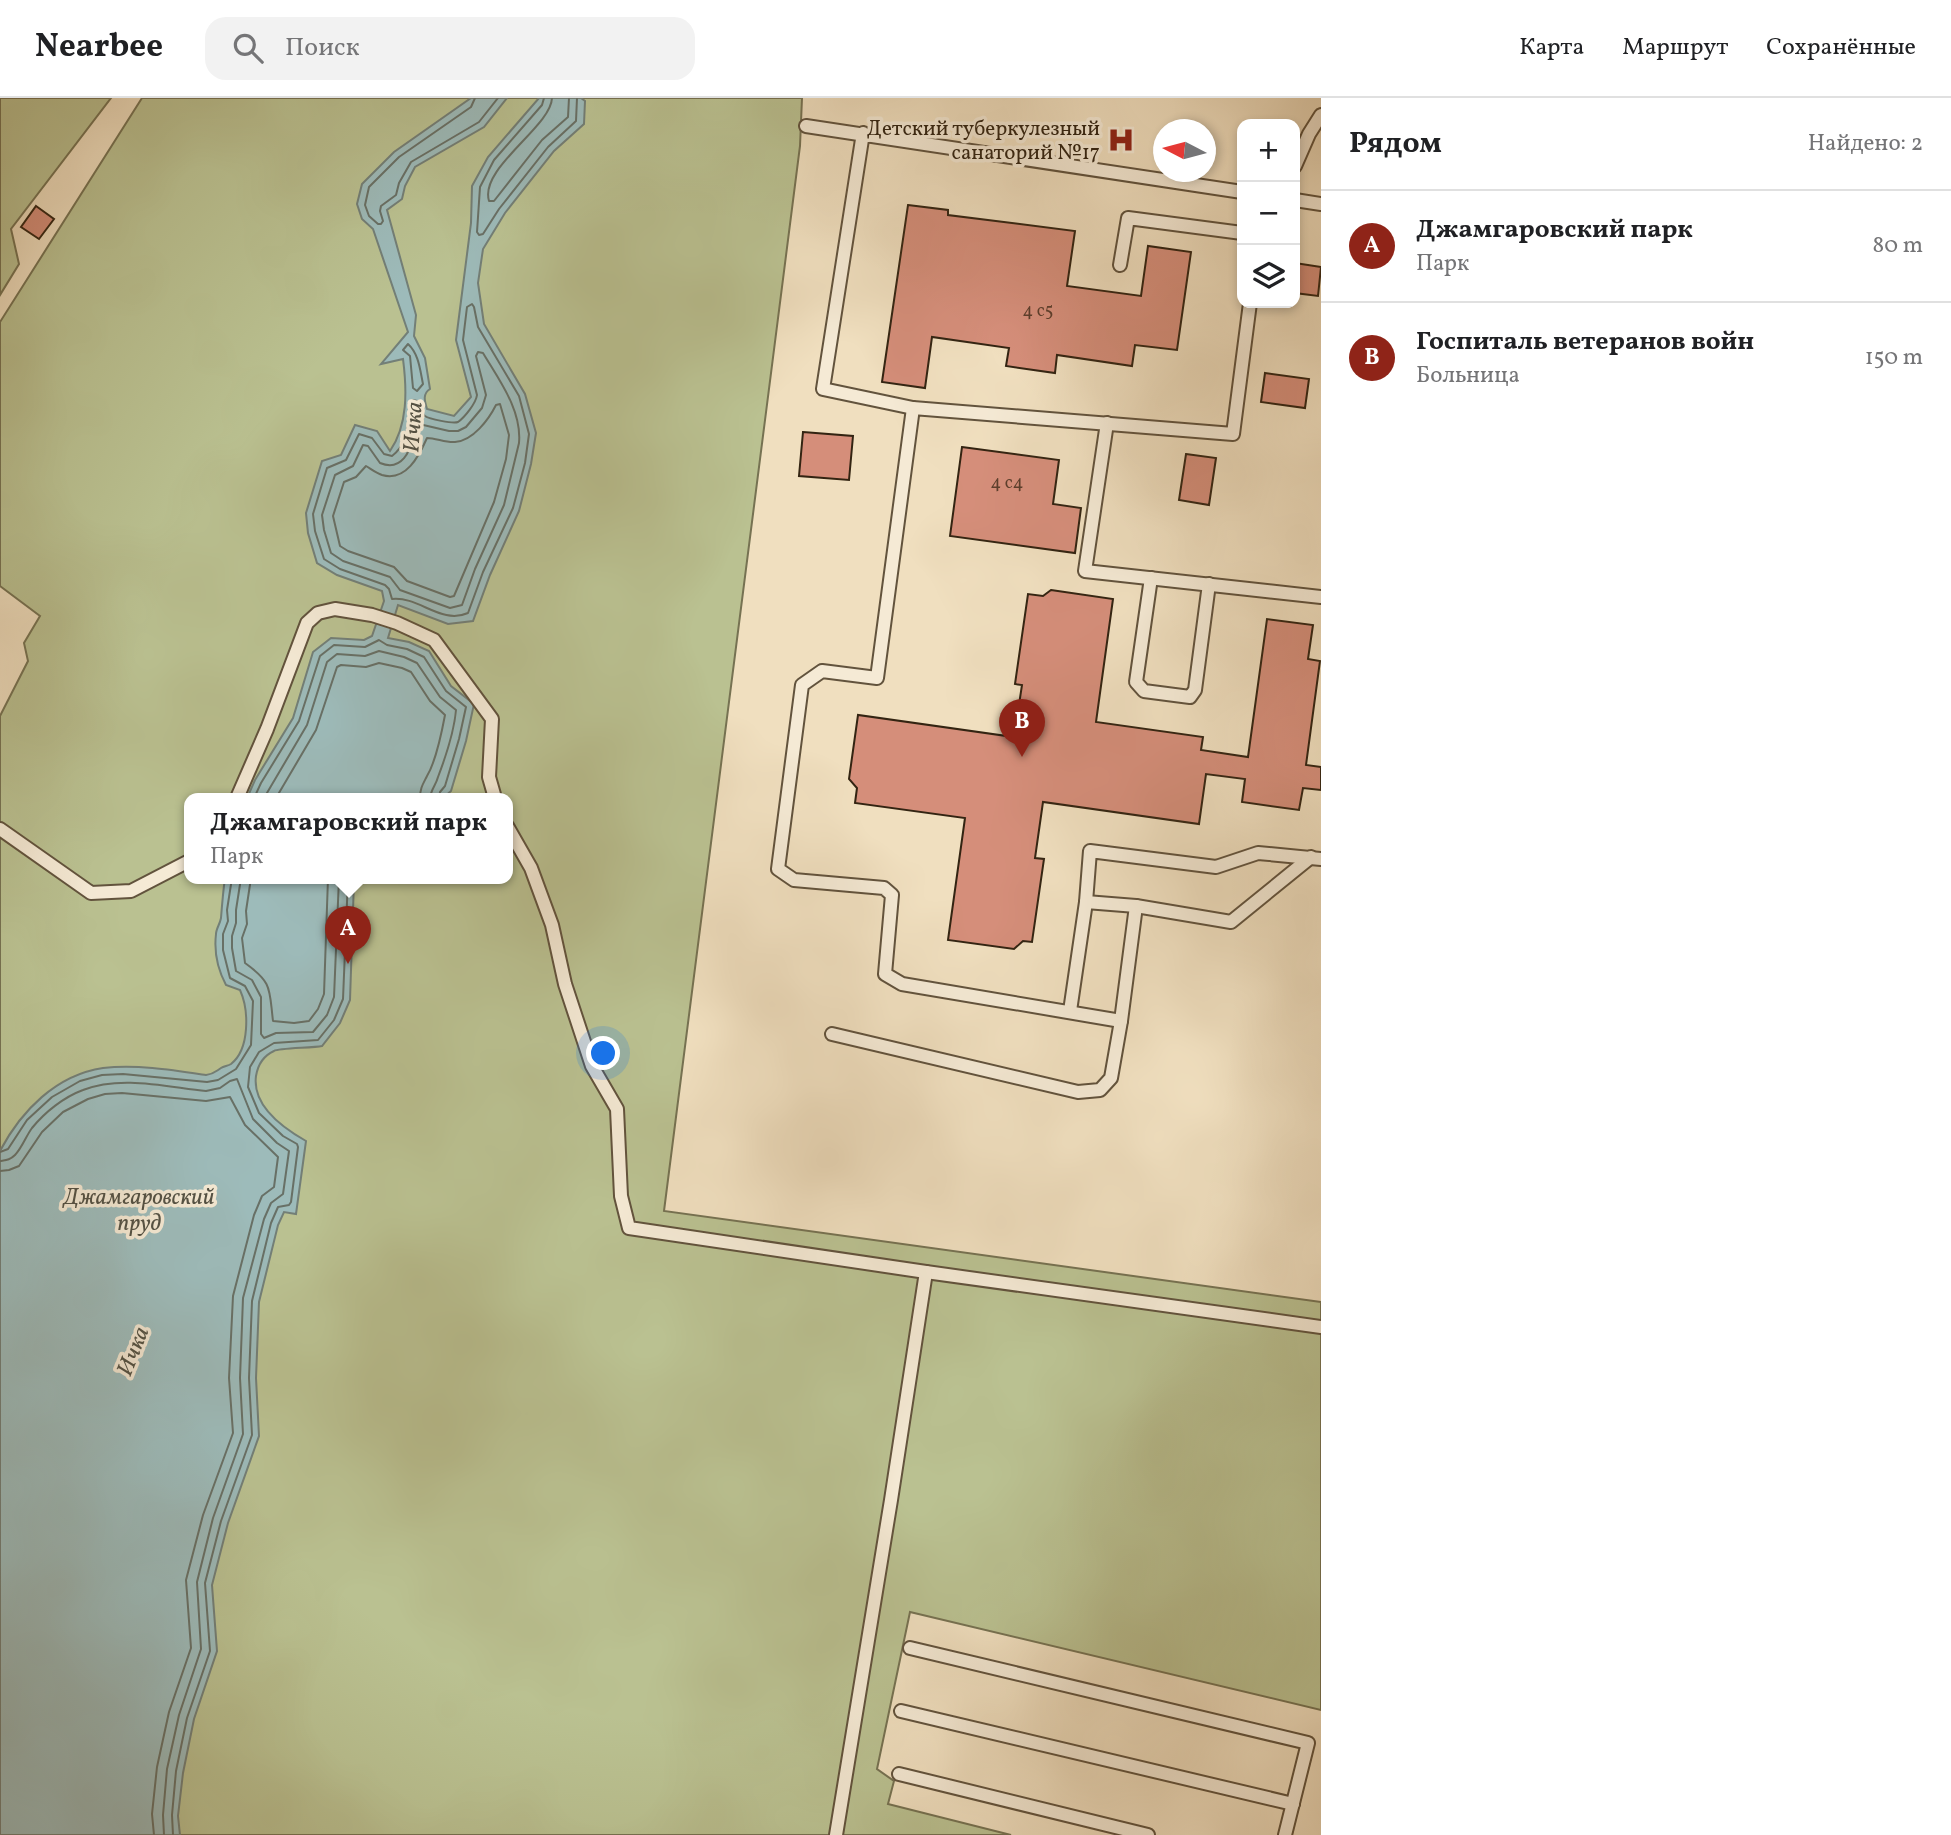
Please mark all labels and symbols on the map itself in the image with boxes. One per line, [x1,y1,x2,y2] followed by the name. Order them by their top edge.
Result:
[867,115,1100,168] place label: Детский туберкулезный санаторий №17
[1153,119,1216,182] north arrow
[1106,125,1136,155] hospital icon: Детский туберкулезный санаторий №17
[1022,299,1054,324] house number: 4 с5
[396,401,432,454] water label: Ичка
[990,471,1024,496] house number: 4 с4
[999,699,1045,757] pin: B
[325,906,371,964] pin: A
[586,1036,620,1070] your location
[62,1182,215,1240] water label: Джамгаровский пруд
[110,1322,158,1381] water label: Ичка

